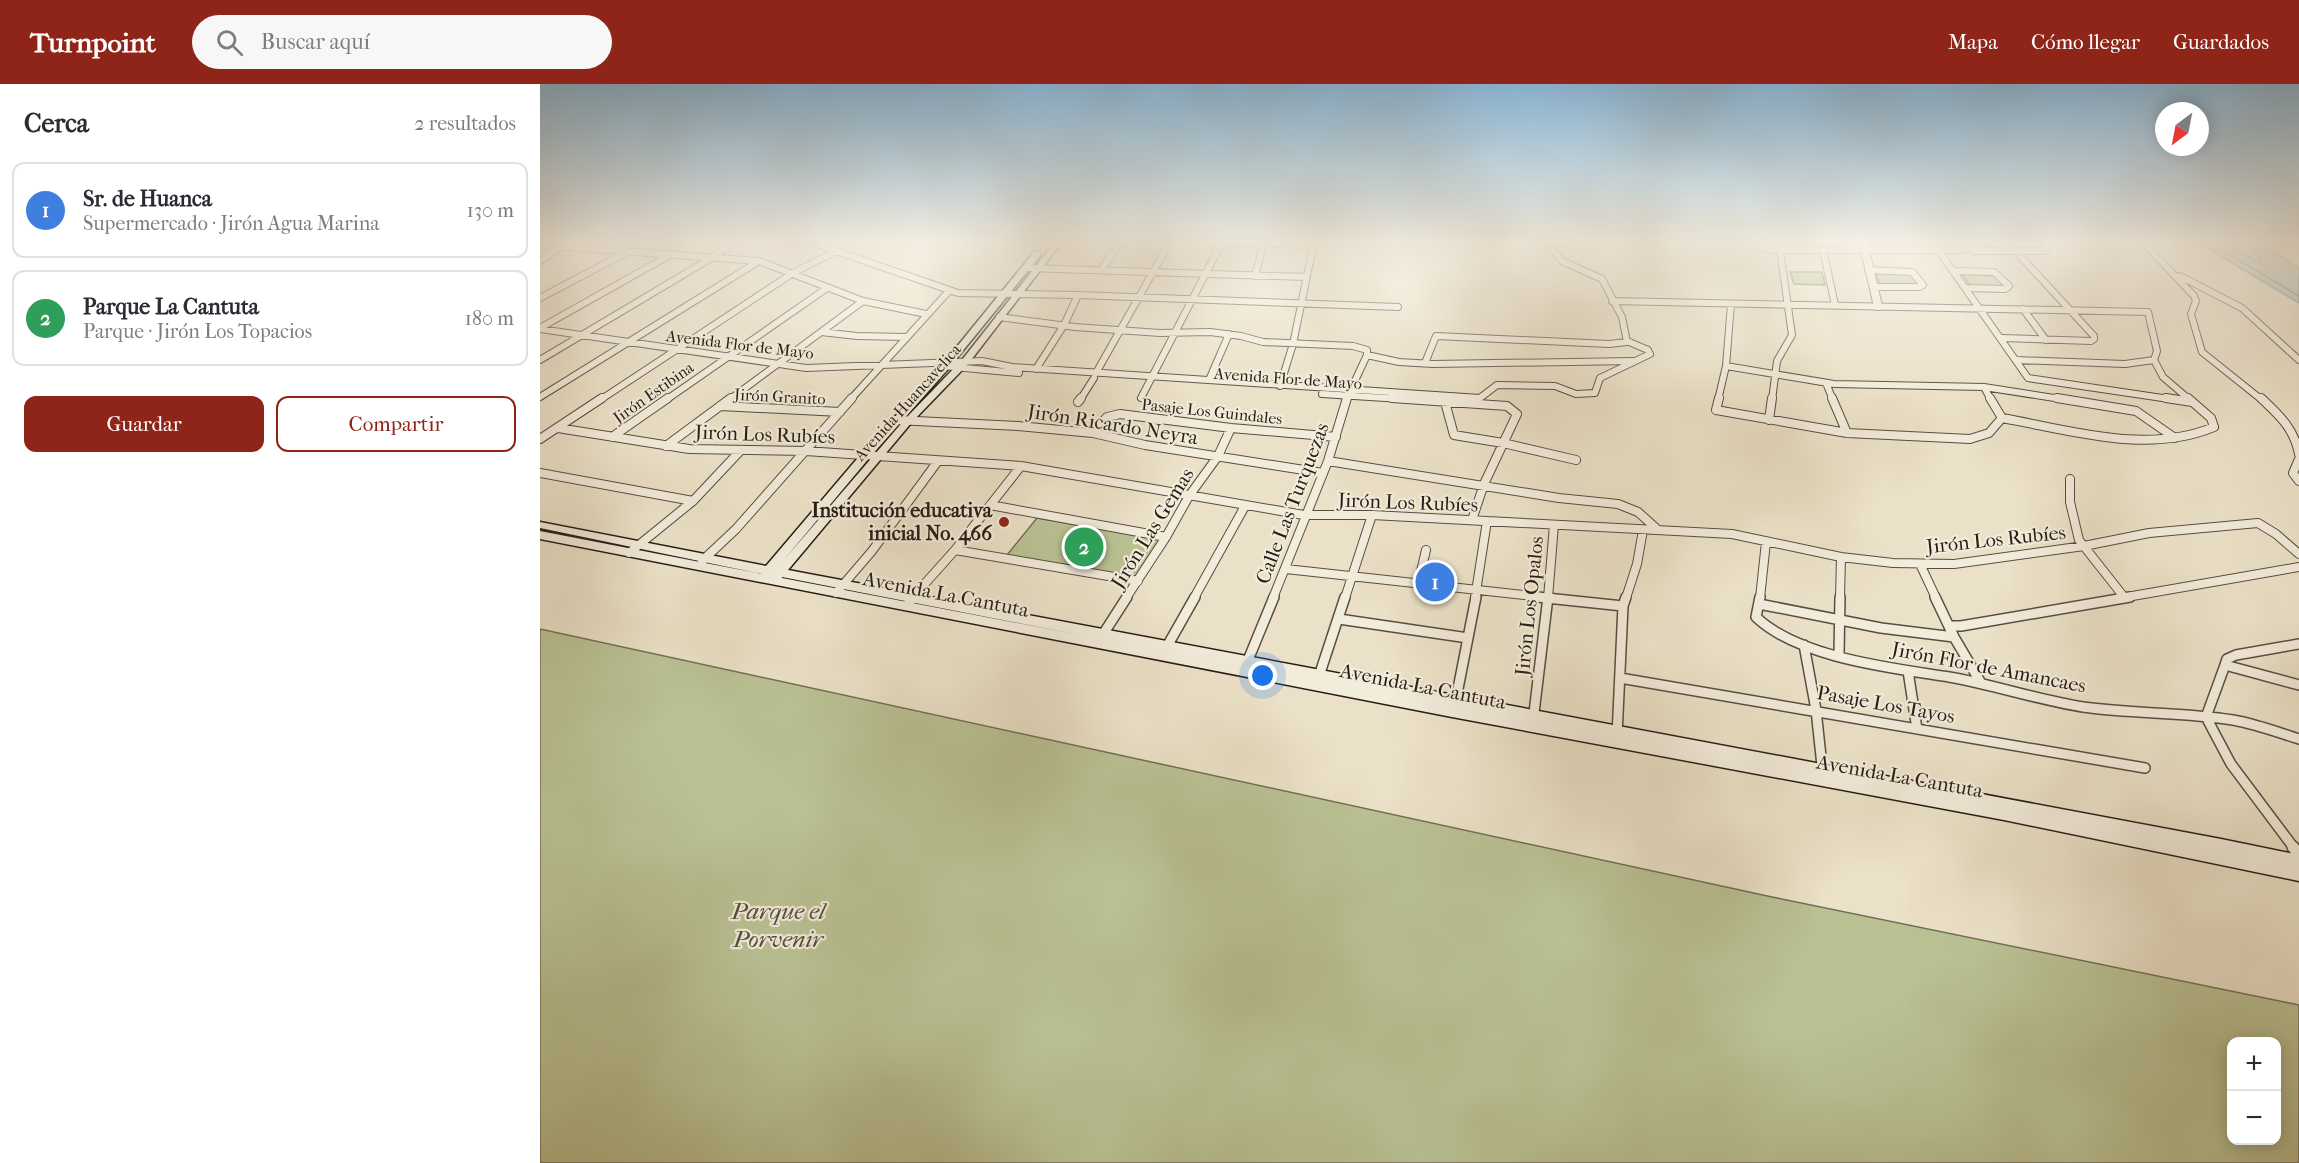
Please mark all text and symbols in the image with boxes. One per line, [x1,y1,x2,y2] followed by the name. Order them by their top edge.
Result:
[192,15,612,69] search box
[30,26,156,59] text: Turnpoint
[213,26,246,59] icon: search
[261,29,370,55] text: Buscar aquí
[1948,30,1998,54] text: Mapa
[2031,30,2140,54] text: Cómo llegar
[2173,30,2269,54] text: Guardados
[2155,102,2209,156] north arrow
[24,108,89,139] text: Cerca
[414,112,516,135] text: 2 resultados
[83,186,212,212] text: Sr. de Huanca
[42,199,49,222] text: 1
[467,199,514,222] text: 130 m
[83,212,380,235] text: Supermercado · Jirón Agua Marina
[83,294,259,320] text: Parque La Cantuta
[40,307,51,330] text: 2
[465,307,514,330] text: 180 m
[83,320,312,343] text: Parque · Jirón Los Topacios
[664,326,815,363] street label: Avenida Flor de Mayo
[849,340,965,465] street label: Avenida Huancavelica
[608,357,698,428] street label: Jirón Estibina
[1212,364,1363,393] street label: Avenida Flor de Mayo
[732,385,826,408] street label: Jirón Granito
[1141,395,1283,428] street label: Pasaje Los Guindales
[24,396,264,452] button: Guardar
[276,396,516,452] button: Compartir
[1024,399,1200,449] street label: Jirón Ricardo Neyra
[1251,419,1334,587] street label: Calle Las Turquezas
[693,420,835,448] street label: Jirón Los Rubíes
[1105,464,1199,594] street label: Jirón Las Gemas
[1336,488,1478,516] street label: Jirón Los Rubíes
[812,499,993,546] place label: Institución educativa inicial No. 466
[997,515,1011,529] marker: Institución educativa inicial No. 466
[1923,521,2067,558] street label: Jirón Los Rubíes
[1064,524,1104,570] pin: 2
[1511,535,1548,679] street label: Jirón Los Opalos
[1416,560,1454,604] pin: 1
[860,567,1032,622] street label: Avenida La Cantuta
[1888,637,2088,698] street label: Jirón Flor de Amancaes
[1337,659,1509,714] street label: Avenida La Cantuta
[1248,661,1277,690] your location
[1815,681,1957,728] street label: Pasaje Los Tayos
[1814,750,1986,803] street label: Avenida La Cantuta
[730,897,828,953] park label: Parque el Porvenir
[2227,1037,2281,1145] map controls
[2227,1037,2281,1091] button: +
[2227,1091,2281,1145] button: −

